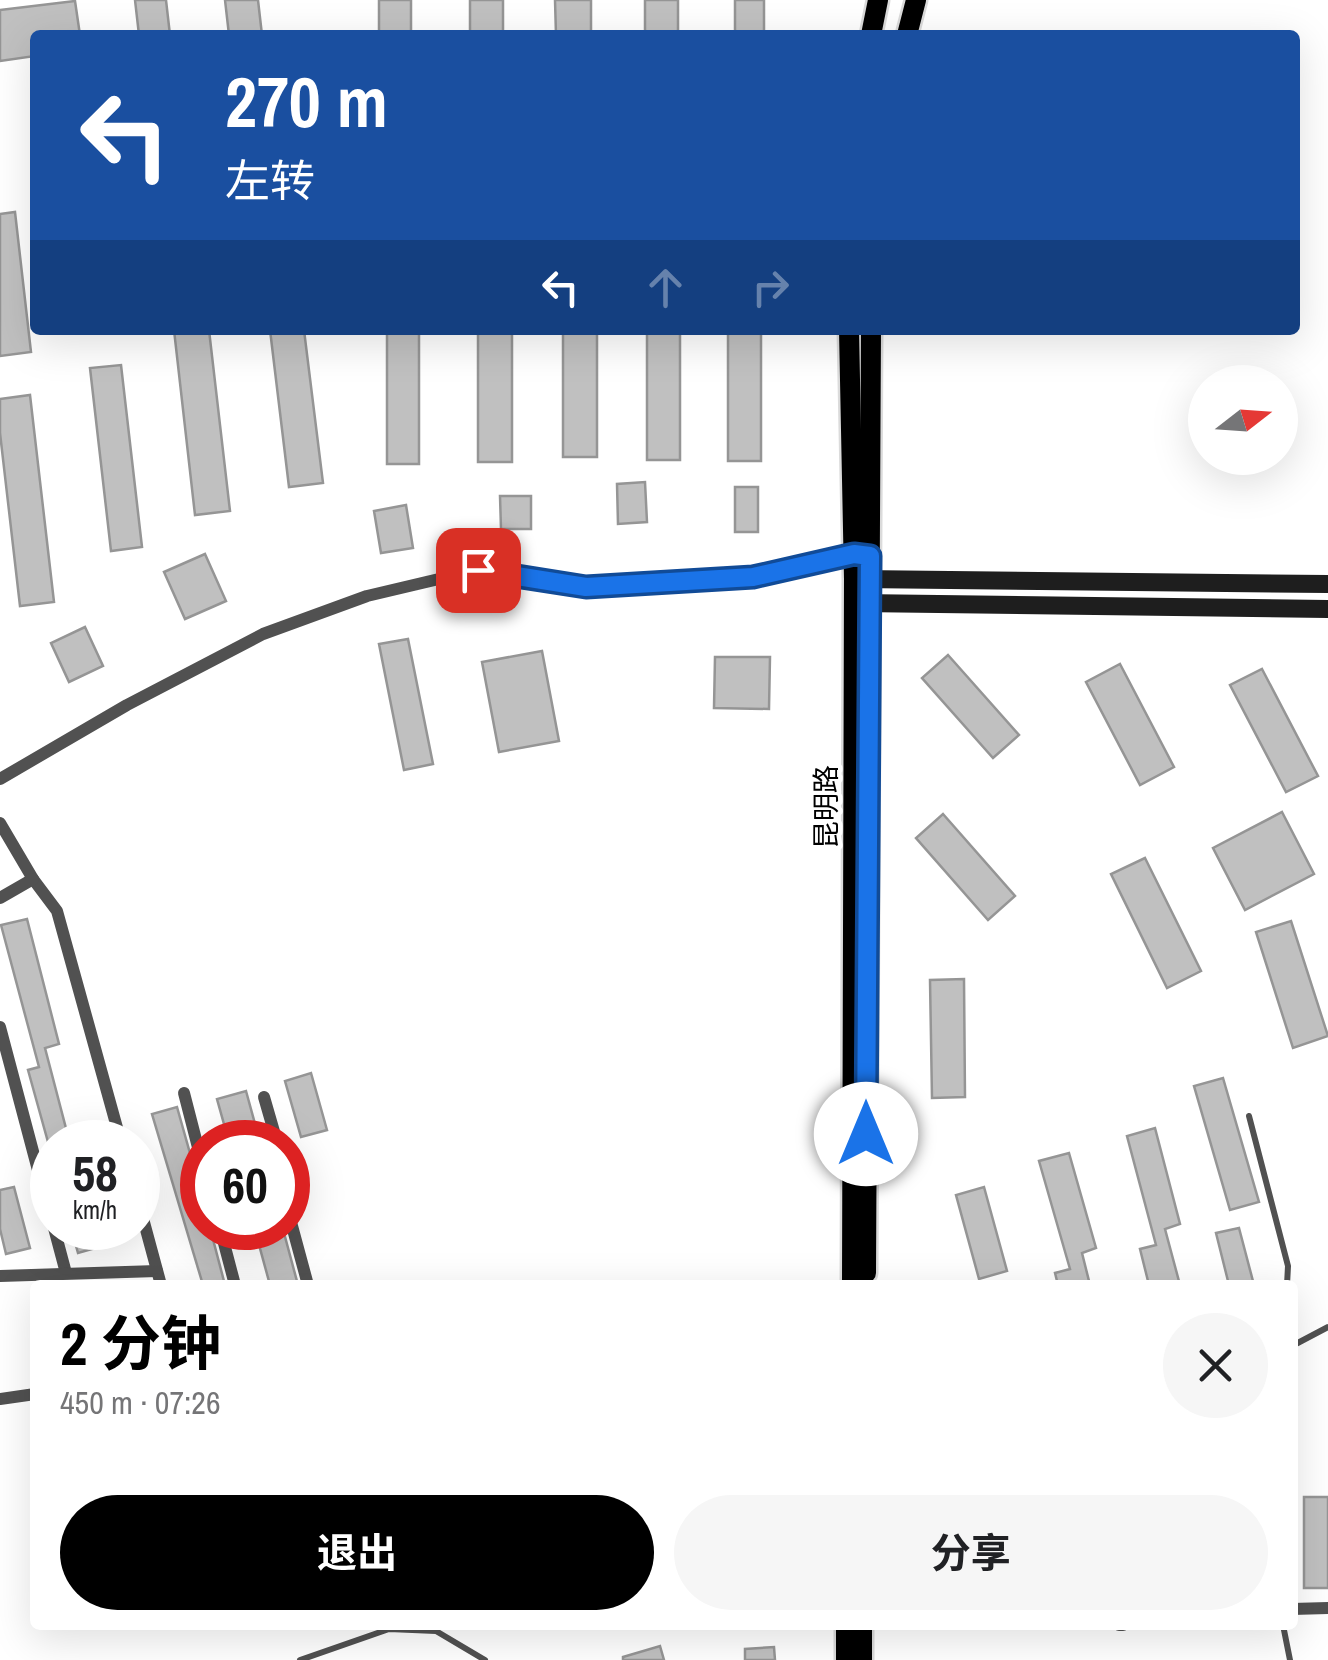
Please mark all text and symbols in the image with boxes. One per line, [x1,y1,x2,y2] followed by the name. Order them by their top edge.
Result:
[225,55,388,149] text: 270 m
[60,70,190,200] icon: left
[225,150,315,211] text: 左转
[533,260,588,315] icon: left
[638,260,693,315] icon: ahead
[743,260,798,315] icon: right
[1188,365,1298,475] north arrow
[1188,365,1298,475] map controls
[436,528,521,613] pin
[451,543,506,598] icon: arrive
[807,765,845,849] street label: 昆明路
[814,1082,918,1186] position arrow
[180,1120,310,1250] speed limit sign: 60
[72,1139,118,1207] text: 58
[73,1193,117,1227] text: km/h
[60,1303,221,1384] text: 2 分钟
[1163,1313,1268,1418] button: close
[60,1381,220,1424] text: 450 m · 07:26
[60,1495,654,1610] button: 退出
[674,1495,1268,1610] button: 分享

